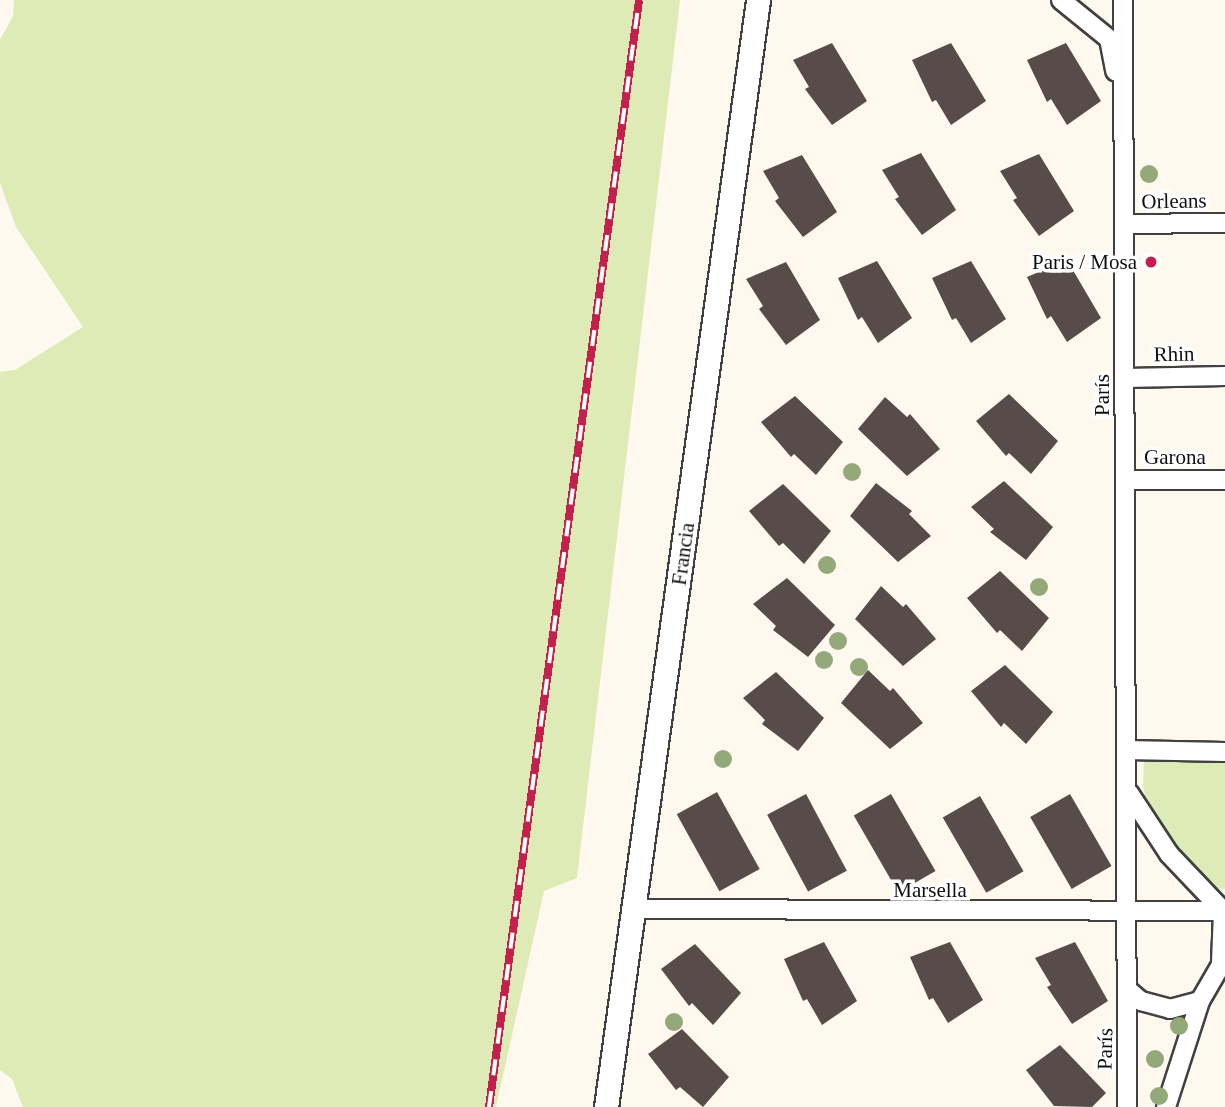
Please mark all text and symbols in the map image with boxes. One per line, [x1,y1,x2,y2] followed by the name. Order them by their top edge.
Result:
[1141,188,1207,214] street label: Orleans
[1032,249,1137,275] place label: Paris / Mosa
[1143,254,1159,270] marker: Paris / Mosa
[1153,341,1195,367] street label: Rhin
[1089,374,1115,416] street label: París
[1144,444,1206,470] street label: Garona
[666,521,700,587] street label: Francia
[893,877,967,903] street label: Marsella
[1092,1028,1118,1070] street label: París

